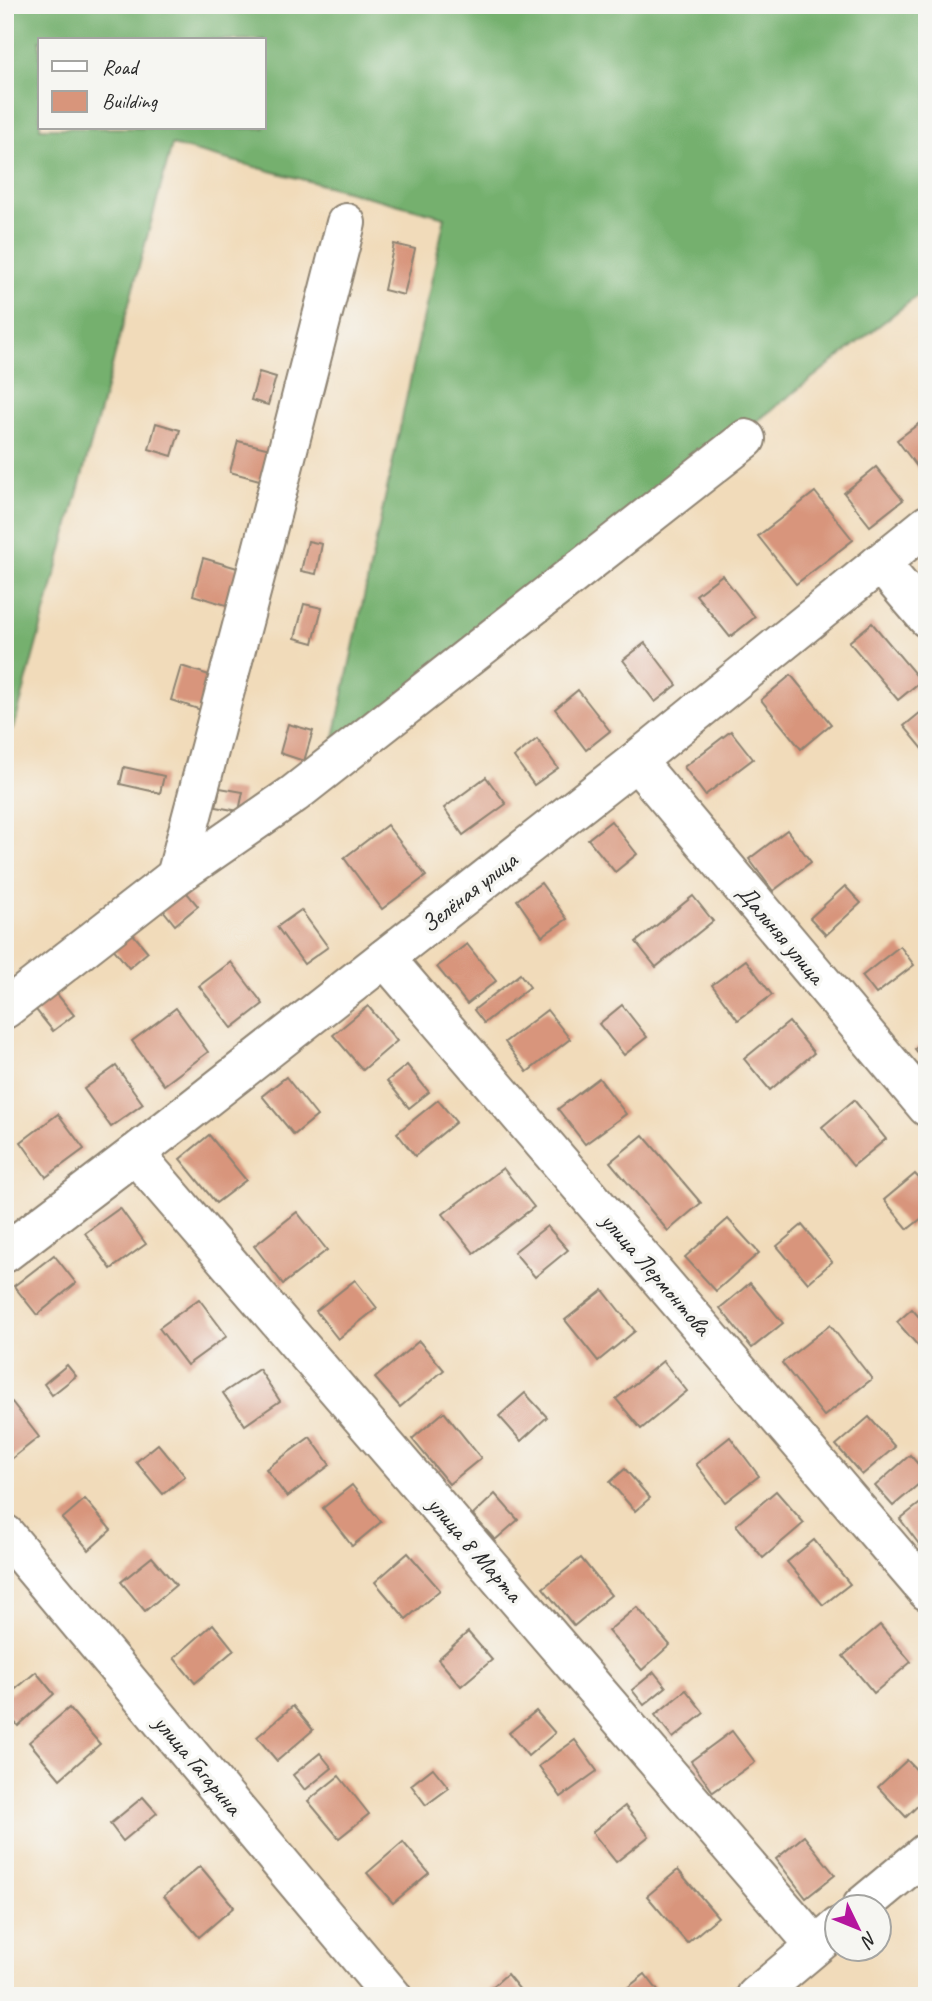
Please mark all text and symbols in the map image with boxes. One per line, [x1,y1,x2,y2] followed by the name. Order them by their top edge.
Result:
[38,38,266,130] legend
[102,54,141,80] text: Road
[102,88,159,114] text: Building
[415,844,524,939] street label: Зелёная улица
[731,878,833,992] street label: Дальняя улица
[593,1205,719,1343] street label: улица Лермонтова
[420,1489,530,1609] street label: улица 8 Марта
[146,1707,250,1822] street label: улица Гагарина
[824,1892,894,1962] north arrow
[855,1926,882,1954] text: N

